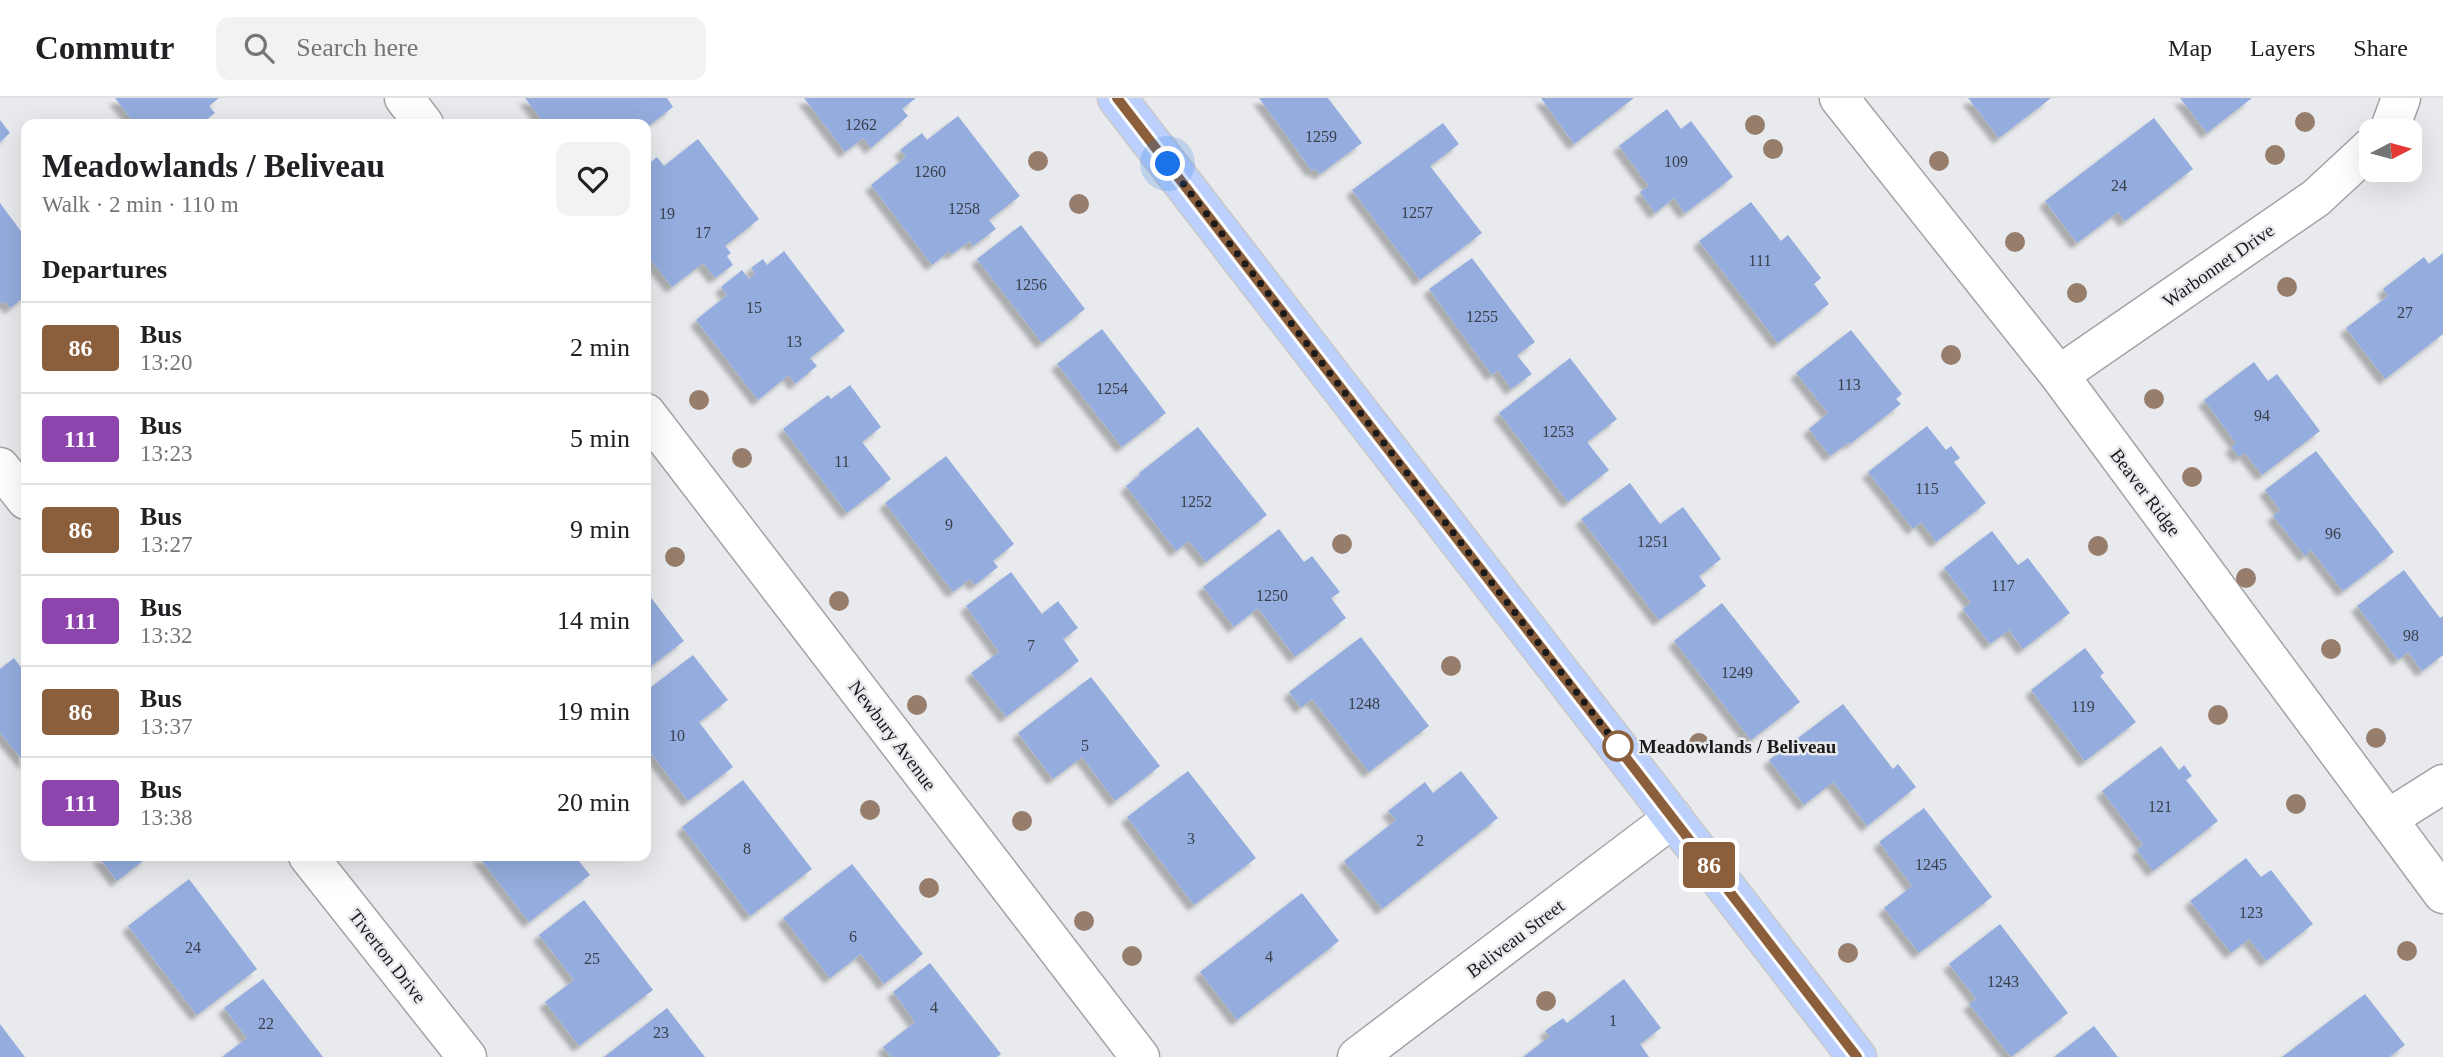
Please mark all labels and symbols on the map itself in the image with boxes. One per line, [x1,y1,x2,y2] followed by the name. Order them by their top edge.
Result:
[845,116,877,133] house number: 1262
[2359,119,2422,182] north arrow
[1305,128,1337,145] house number: 1259
[1150,146,1185,181] your location
[1664,153,1688,170] house number: 109
[914,163,946,180] house number: 1260
[2111,177,2127,194] house number: 24
[948,200,980,217] house number: 1258
[1401,204,1433,221] house number: 1257
[659,205,675,222] house number: 19
[2159,219,2278,312] street label: Warbonnet Drive
[695,224,711,241] house number: 17
[1749,252,1771,269] house number: 111
[1015,276,1047,293] house number: 1256
[746,299,762,316] house number: 15
[2397,304,2413,321] house number: 27
[1466,308,1498,325] house number: 1255
[786,333,802,350] house number: 13
[1837,376,1861,393] house number: 113
[1096,380,1128,397] house number: 1254
[2254,407,2270,424] house number: 94
[1542,423,1574,440] house number: 1253
[2106,444,2185,540] street label: Beaver Ridge
[834,453,850,470] house number: 11
[1915,480,1939,497] house number: 115
[1180,493,1212,510] house number: 1252
[945,516,953,533] house number: 9
[2325,525,2341,542] house number: 96
[1637,533,1669,550] house number: 1251
[1991,577,2015,594] house number: 117
[1256,587,1288,604] house number: 1250
[2403,627,2419,644] house number: 98
[1027,637,1035,654] house number: 7
[1721,664,1753,681] house number: 1249
[844,676,941,794] street label: Newbury Avenue
[1348,695,1380,712] house number: 1248
[2071,698,2095,715] house number: 119
[669,727,685,744] house number: 10
[1603,731,1633,761] marker: Meadowlands / Beliveau
[1639,736,1837,757] place label: Meadowlands / Beliveau
[1081,737,1089,754] house number: 5
[2148,798,2172,815] house number: 121
[1187,830,1195,847] house number: 3
[1416,832,1424,849] house number: 2
[743,840,751,857] house number: 8
[1678,842,1740,888] line badge: 86
[1915,856,1947,873] house number: 1245
[1462,894,1569,982] street label: Beliveau Street
[2239,904,2263,921] house number: 123
[345,905,431,1007] street label: Tiverton Drive
[849,928,857,945] house number: 6
[185,939,201,956] house number: 24
[1265,948,1273,965] house number: 4
[584,950,600,967] house number: 25
[1987,973,2019,990] house number: 1243
[930,999,938,1016] house number: 4
[1609,1012,1617,1029] house number: 1
[258,1015,274,1032] house number: 22
[653,1024,669,1041] house number: 23

